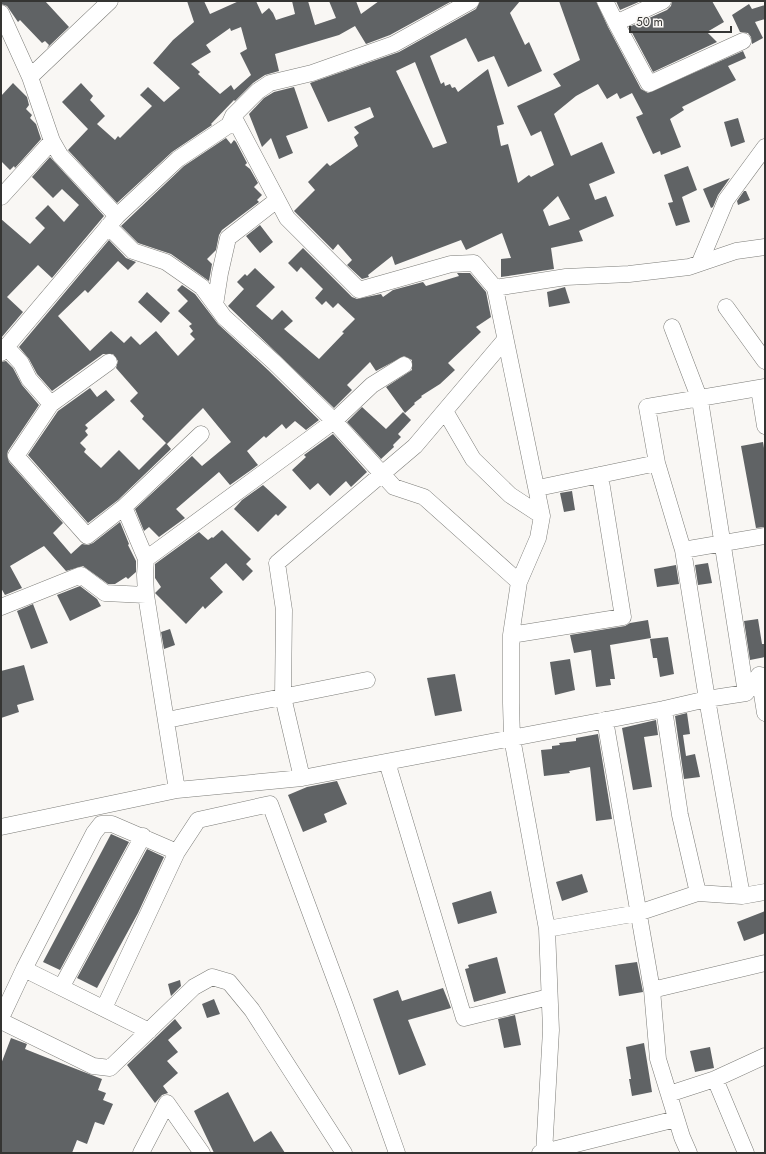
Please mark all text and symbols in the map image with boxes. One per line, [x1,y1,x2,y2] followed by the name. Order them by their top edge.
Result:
[630,8,731,34] scale bar
[636,13,663,31] text: 50 m

